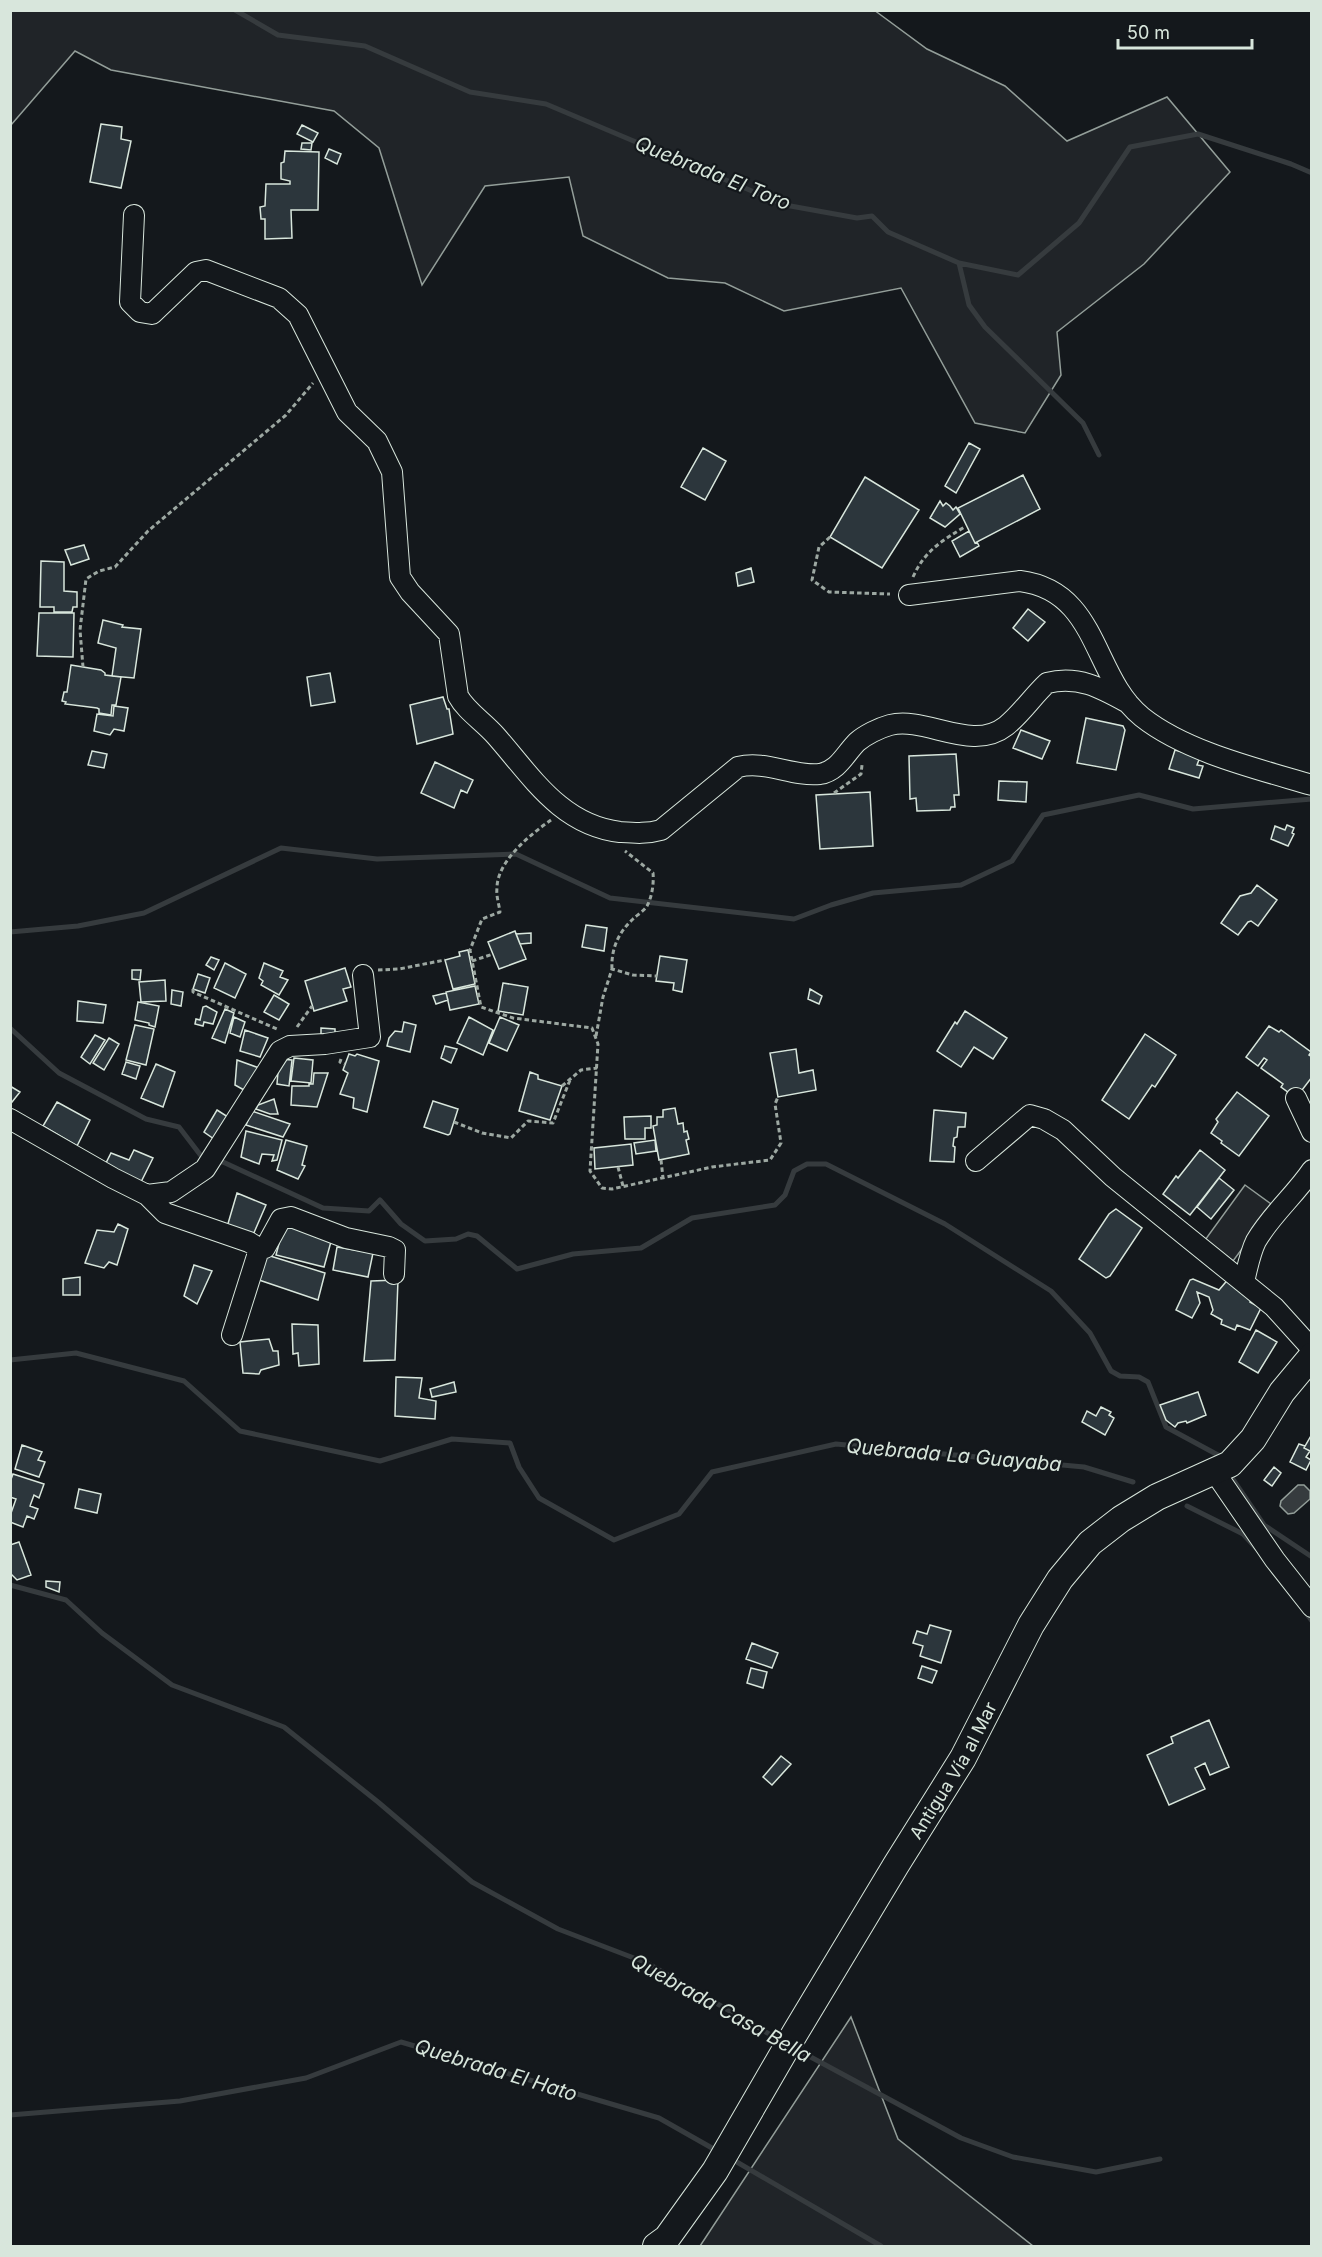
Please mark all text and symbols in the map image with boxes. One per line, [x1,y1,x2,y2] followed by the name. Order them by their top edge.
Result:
[1118,12,1252,50] scale bar
[1127,22,1170,43] text: 50 m
[632,131,794,215] water label: Quebrada El Toro
[845,1434,1063,1476] water label: Quebrada La Guayaba
[905,1698,1000,1843] street label: Antigua Vía al Mar
[627,1948,815,2068] water label: Quebrada Casa Bella
[412,2034,580,2106] water label: Quebrada El Hato

